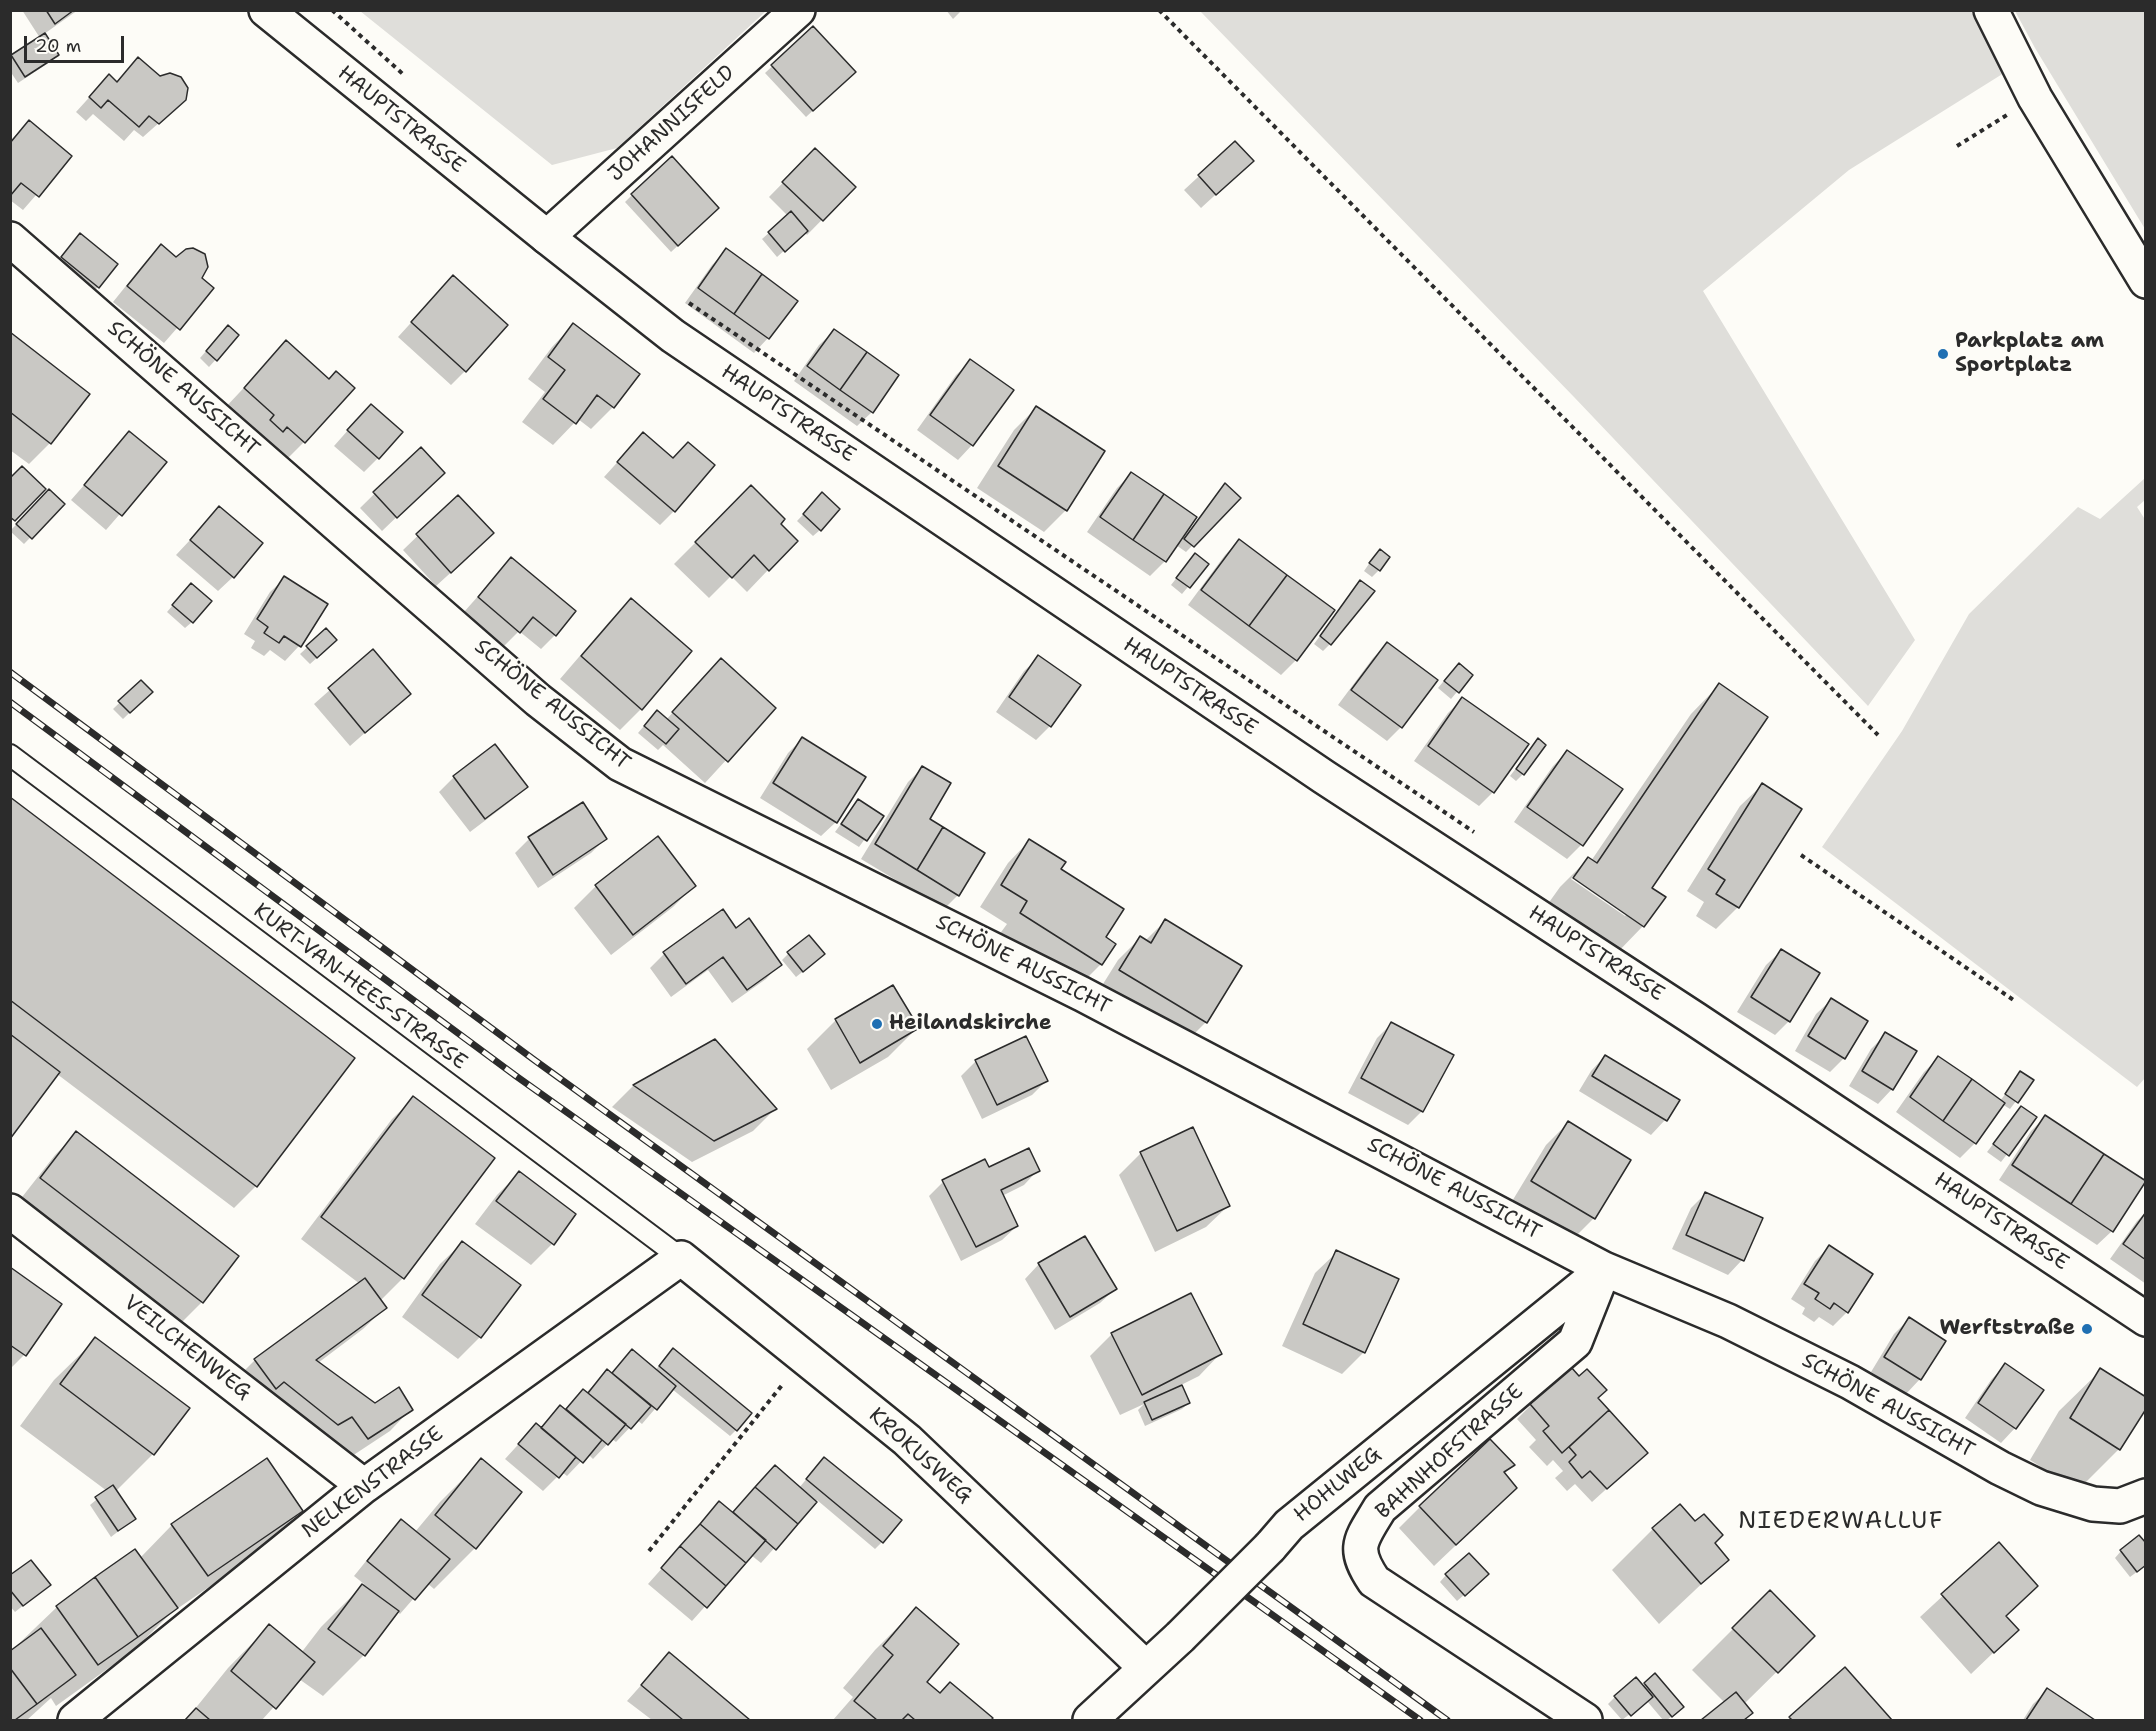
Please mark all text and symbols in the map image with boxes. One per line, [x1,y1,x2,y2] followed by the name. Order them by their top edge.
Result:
[27,24,128,62] scale bar
[35,34,81,58] text: 20 m
[332,61,470,179] street label: HAUPTSTRASSE
[604,61,740,187] street label: JOHANNISFELD
[102,316,264,462] street label: SCHÖNE AUSSICHT
[1955,329,2104,379] place label: Parkplatz am Sportplatz
[1936,347,1950,361] marker: Parkplatz am Sportplatz
[716,360,860,468] street label: HAUPTSTRASSE
[1118,633,1262,741] street label: HAUPTSTRASSE
[469,634,635,776] street label: SCHÖNE AUSSICHT
[248,898,472,1076] street label: KURT-VAN-HEES-STRASSE
[1523,901,1669,1007] street label: HAUPTSTRASSE
[931,910,1115,1020] street label: SCHÖNE AUSSICHT
[889,1011,1052,1037] place label: Heilandskirche
[870,1017,884,1031] marker: Heilandskirche
[1363,1133,1545,1245] street label: SCHÖNE AUSSICHT
[1929,1168,2073,1276] street label: HAUPTSTRASSE
[118,1290,256,1406] street label: VEILCHENWEG
[1939,1316,2075,1342] place label: Werftstraße
[2080,1322,2094,1336] marker: Werftstraße
[1797,1348,1979,1464] street label: SCHÖNE AUSSICHT
[1371,1379,1529,1525] street label: BAHNHOFSTRASSE
[863,1403,977,1509] street label: KROKUSWEG
[297,1422,449,1544] street label: NELKENSTRASSE
[1289,1442,1387,1528] street label: HOHLWEG
[1738,1508,1944,1536] district label: NIEDERWALLUF

